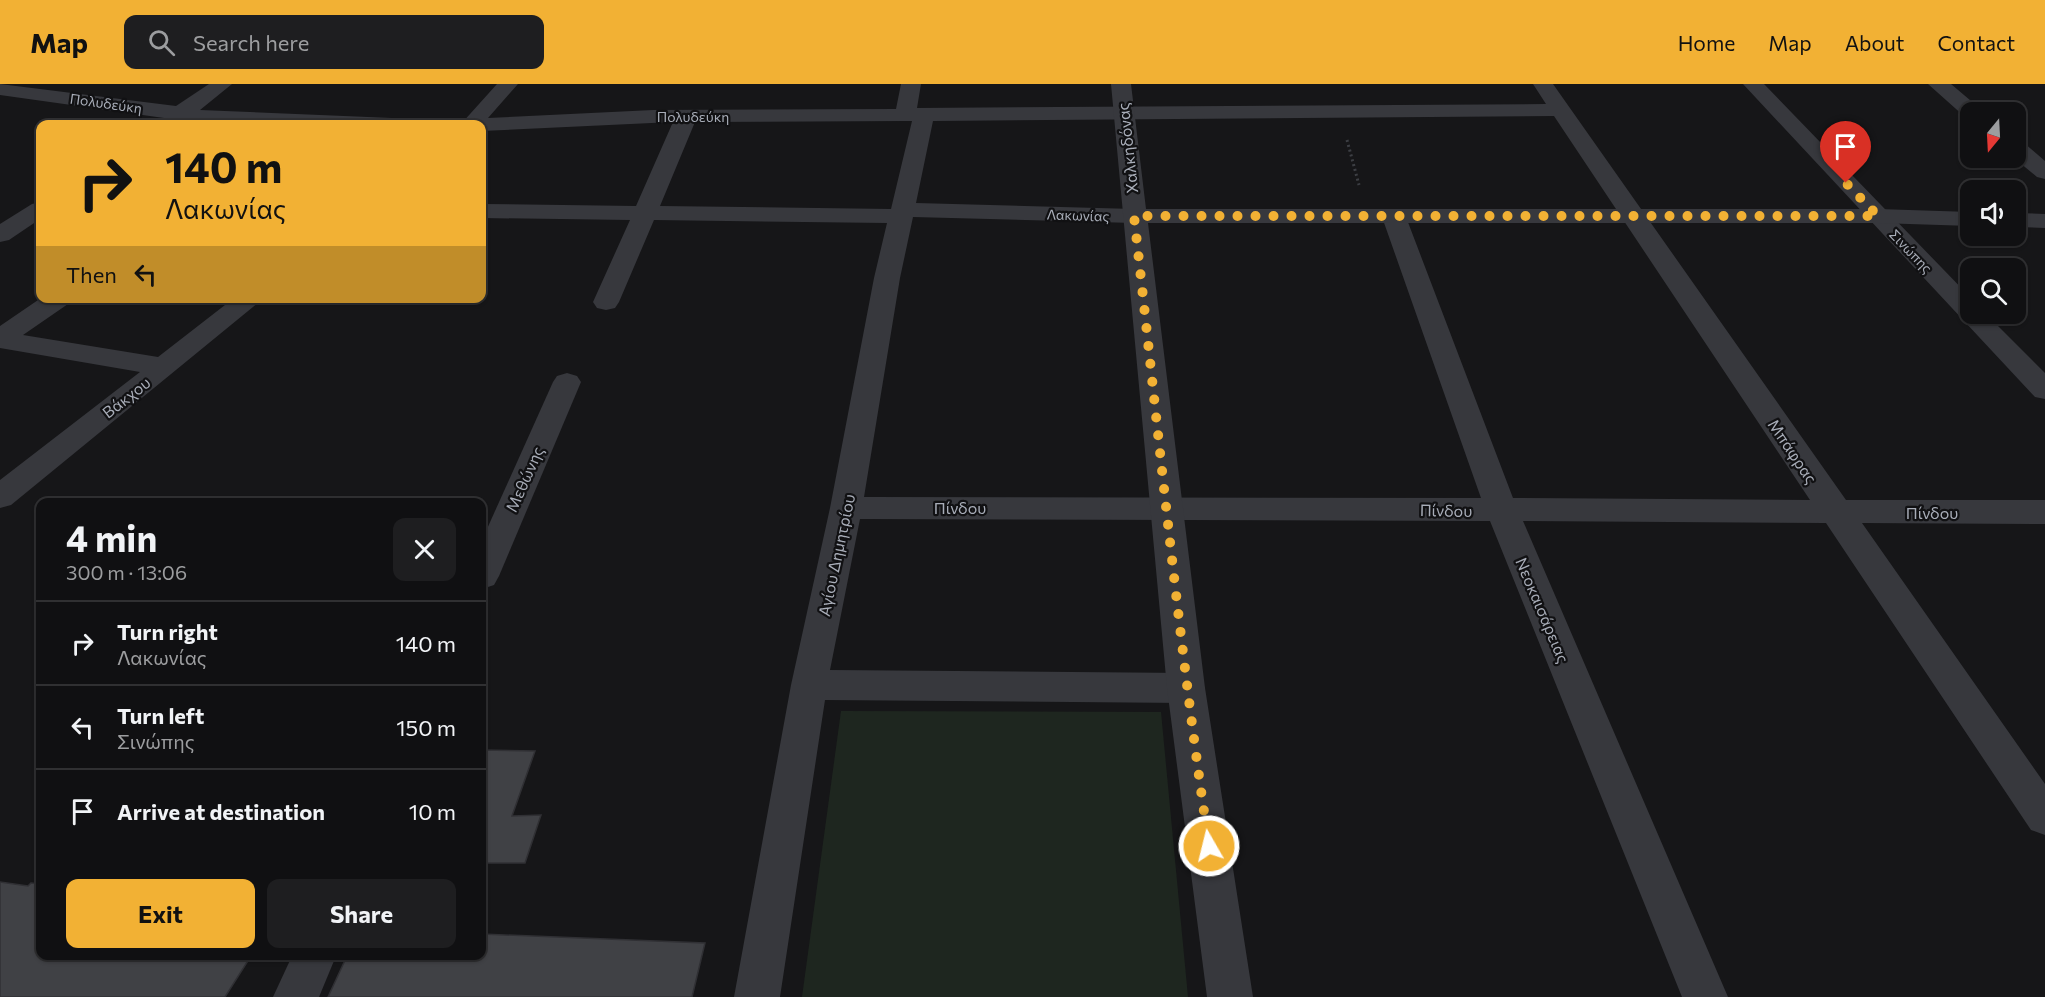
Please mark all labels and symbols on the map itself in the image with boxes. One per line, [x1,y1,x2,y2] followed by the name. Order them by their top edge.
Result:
[69,90,143,116] street label: Πολυδεύκη
[1113,102,1141,194] street label: Χαλκηδόνας
[1960,102,2026,168] north arrow
[657,108,729,125] street label: Πολυδεύκη
[1820,121,1871,183] pin
[1046,205,1110,225] street label: Λακωνίας
[1886,226,1936,276] street label: Σινώπης
[98,372,154,422] street label: Βάκχου
[1765,415,1821,487] street label: Μπάφρας
[501,443,547,515] street label: Μεθώνης
[814,492,858,618] street label: Αγίου Δημητρίου
[934,498,986,517] street label: Πίνδου
[1420,500,1472,520] street label: Πίνδου
[1906,503,1958,522] street label: Πίνδου
[1512,555,1574,666] street label: Νεοκαισάρειας
[1177,814,1241,878] position arrow

